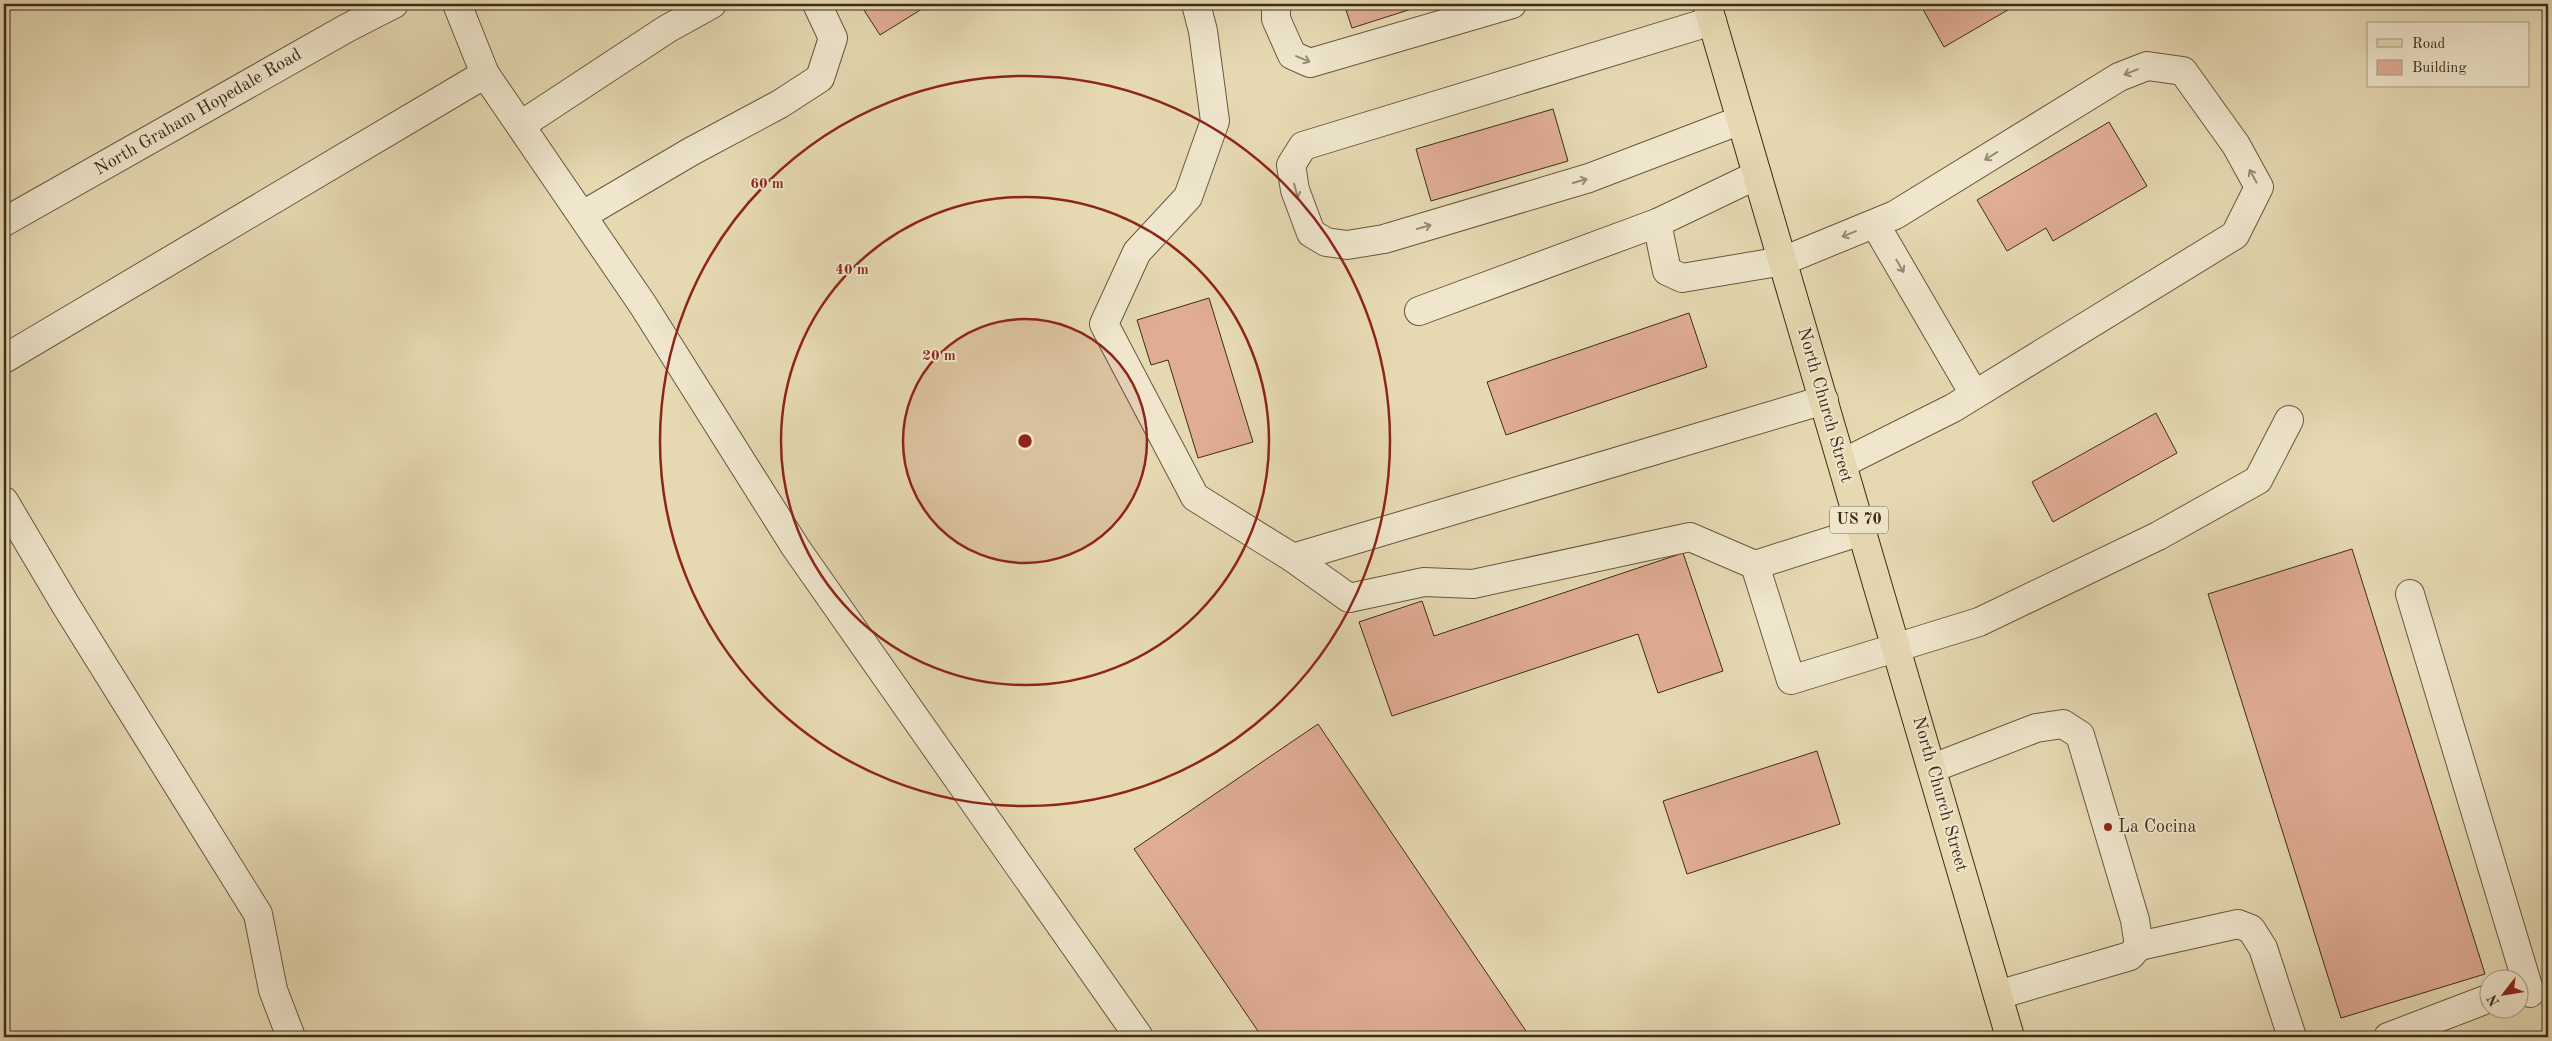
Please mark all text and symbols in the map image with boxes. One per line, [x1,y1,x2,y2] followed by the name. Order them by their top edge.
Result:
[2367,22,2530,88] legend
[2412,37,2446,52] text: Road
[91,45,305,179] street label: North Graham Hopedale Road
[1295,55,1310,65] one-way arrow
[2412,61,2467,76] text: Building
[2123,69,2138,78] one-way arrow
[1985,151,1999,161] one-way arrow
[2248,169,2257,184] one-way arrow
[1571,175,1587,185] one-way arrow
[750,177,784,192] text: 60 m
[1292,182,1301,198] one-way arrow
[1415,221,1431,231] one-way arrow
[1842,230,1858,239] one-way arrow
[1895,258,1905,272] one-way arrow
[835,263,869,278] text: 40 m
[1794,325,1856,485] street label: North Church Street
[922,349,956,364] text: 20 m
[1016,432,1034,450] centre of rings
[1830,506,1888,534] road number: US 70
[1909,714,1971,874] street label: North Church Street
[2118,818,2196,836] place label: La Cocina
[2102,821,2114,833] marker: La Cocina
[2480,968,2530,1018] north arrow
[2485,992,2502,1008] text: N

